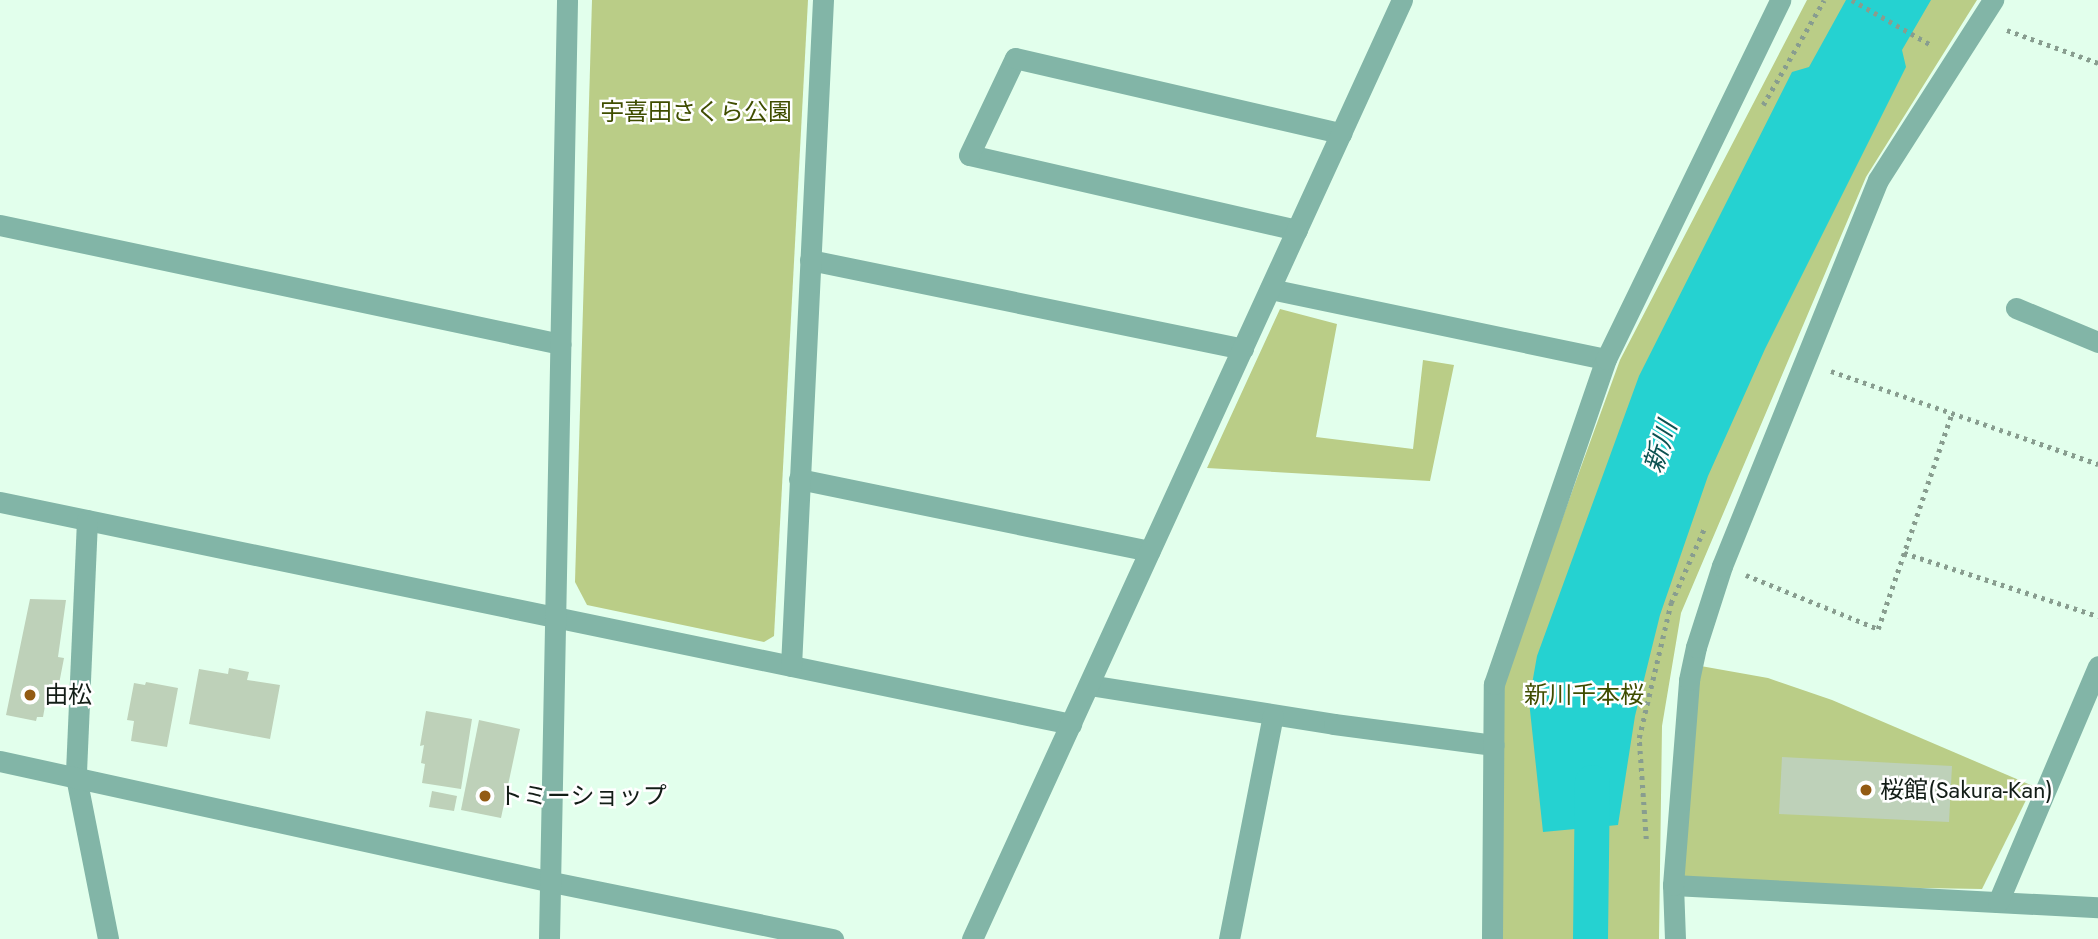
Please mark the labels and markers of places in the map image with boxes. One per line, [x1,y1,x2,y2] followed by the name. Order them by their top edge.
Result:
[44,681,92,709] place label: 由松
[22,687,38,703] marker: 由松
[1880,776,2053,804] place label: 桜館(Sakura-Kan)
[499,782,667,810] place label: トミーショップ
[1858,782,1874,798] marker: 桜館(Sakura-Kan)
[477,788,493,804] marker: トミーショップ

